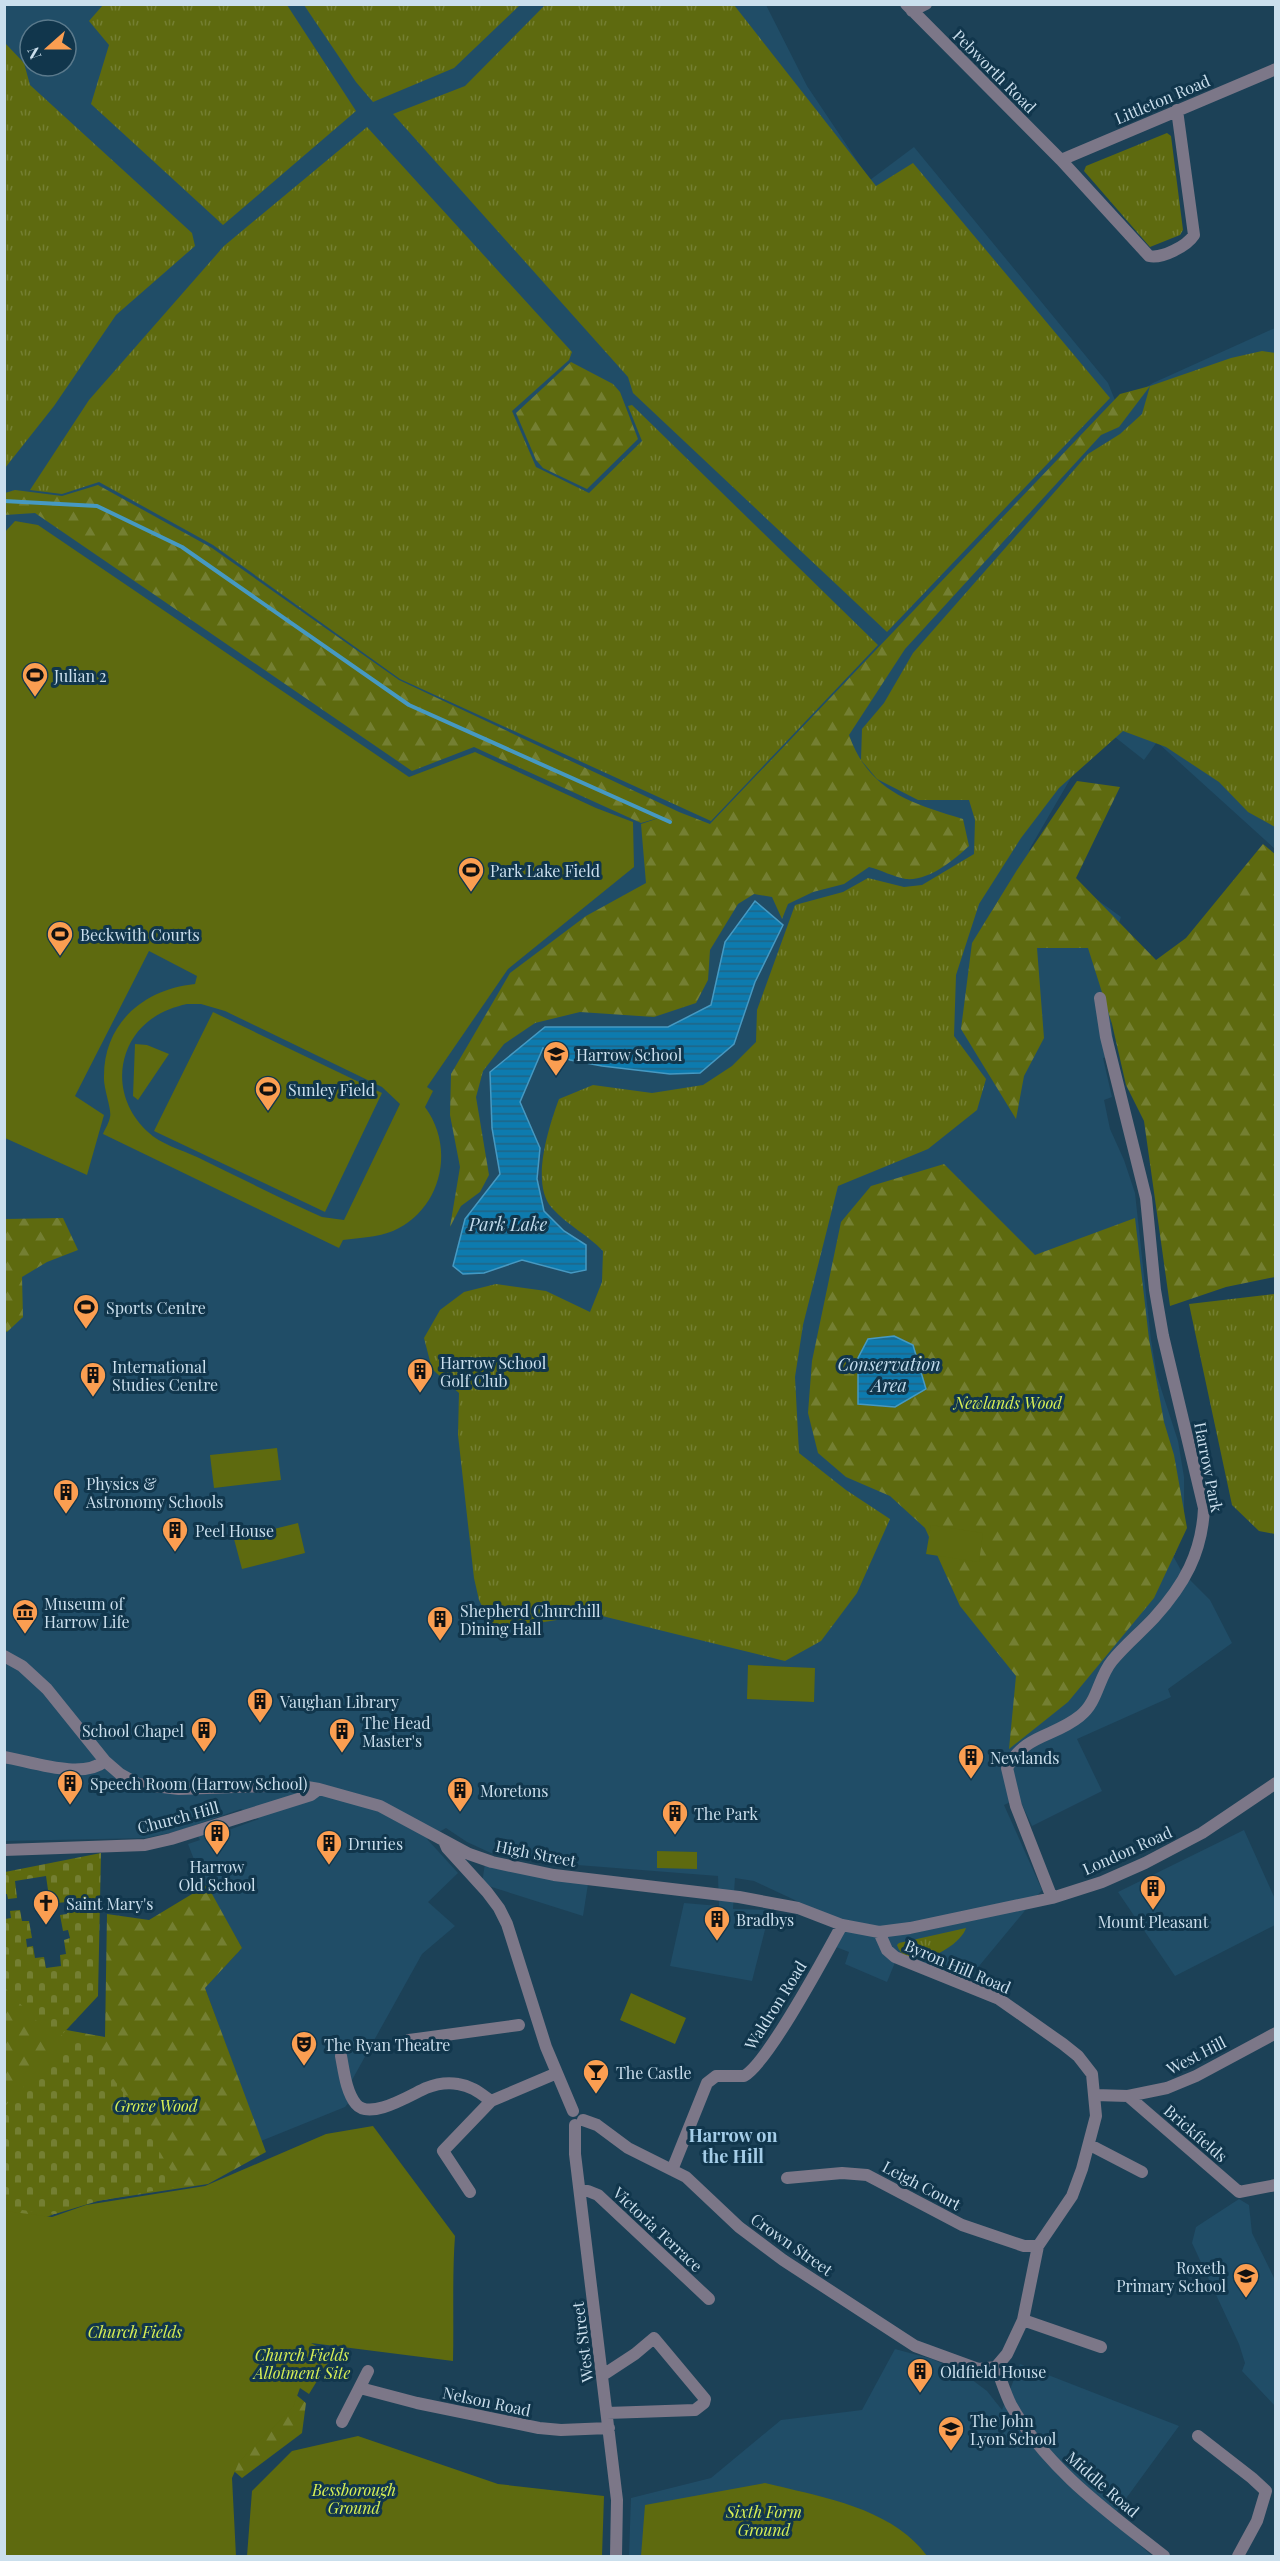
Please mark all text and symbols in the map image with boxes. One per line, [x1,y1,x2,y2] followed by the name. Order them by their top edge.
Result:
[18,18,78,78] north arrow
[949,25,1041,117] street label: Pebworth Road
[21,44,45,63] text: N
[1111,69,1213,129] street label: Littleton Road
[20,660,50,698] sports icon: Julian 2
[53,665,107,686] place label: Julian 2
[456,855,486,893] sports icon: Park Lake Field
[490,860,600,881] place label: Park Lake Field
[45,919,75,957] sports icon: Beckwith Courts
[80,924,200,945] place label: Beckwith Courts
[541,1039,571,1077] school or university icon: Harrow School
[576,1044,683,1065] place label: Harrow School
[253,1074,283,1112] sports icon: Sunley Field
[288,1079,375,1100] place label: Sunley Field
[468,1212,547,1236] water label: Park Lake
[71,1292,101,1330] sports icon: Sports Centre
[106,1297,206,1318] place label: Sports Centre
[440,1352,547,1391] place label: Harrow School Golf Club
[837,1352,941,1397] water label: Conservation Area
[112,1356,218,1395] place label: International Studies Centre
[405,1356,435,1394] building icon: Harrow School Golf Club
[78,1360,108,1398] building icon: International Studies Centre
[952,1392,1063,1413] park label: Newlands Wood
[1190,1420,1228,1514] street label: Harrow Park
[85,1473,223,1512] place label: Physics & Astronomy Schools
[51,1477,81,1515] building icon: Physics & Astronomy Schools
[160,1515,190,1553] building icon: Peel House
[195,1520,274,1541] place label: Peel House
[44,1593,130,1632] place label: Museum of Harrow Life
[10,1597,40,1635] museum icon: Museum of Harrow Life
[460,1600,601,1639] place label: Shepherd Churchill Dining Hall
[425,1604,455,1642] building icon: Shepherd Churchill Dining Hall
[245,1686,275,1724] building icon: Vaughan Library
[279,1691,399,1712] place label: Vaughan Library
[362,1712,431,1751] place label: The Head Master's
[189,1715,219,1753] building icon: School Chapel
[327,1716,357,1754] building icon: The Head Master's
[82,1720,184,1741] place label: School Chapel
[956,1742,986,1780] building icon: Newlands
[990,1747,1060,1768] place label: Newlands
[55,1768,85,1806] building icon: Speech Room (Harrow School)
[90,1773,308,1794] place label: Speech Room (Harrow School)
[445,1775,475,1813] building icon: Moretons
[480,1780,548,1801] place label: Moretons
[135,1796,222,1838] street label: Church Hill
[660,1798,690,1836] building icon: The Park
[694,1803,758,1824] place label: The Park
[202,1818,232,1856] building icon: Harrow Old School
[1079,1821,1175,1879] street label: London Road
[314,1828,344,1866] building icon: Druries
[348,1833,403,1854] place label: Druries
[494,1835,578,1871] street label: High Street
[178,1856,256,1895] place label: Harrow Old School
[1138,1873,1168,1911] building icon: Mount Pleasant
[31,1888,61,1926] church icon: Saint Mary's
[66,1893,153,1914] place label: Saint Mary's
[702,1904,732,1942] building icon: Bradbys
[736,1909,794,1930] place label: Bradbys
[1098,1911,1209,1932] place label: Mount Pleasant
[902,1934,1014,1998] street label: Byron Hill Road
[739,1957,811,2054] street label: Waldron Road
[289,2029,319,2067] theatre icon: The Ryan Theatre
[1162,2031,1230,2079] street label: West Hill
[324,2034,450,2055] place label: The Ryan Theatre
[581,2057,611,2095] bar icon: The Castle
[616,2062,692,2083] place label: The Castle
[115,2095,199,2116] park label: Grove Wood
[1160,2100,1232,2166] street label: Brickfields
[688,2123,778,2168] district label: Harrow on the Hill
[879,2156,965,2215] street label: Leigh Court
[608,2181,707,2276] street label: Victoria Terrace
[747,2208,837,2280] street label: Crown Street
[1116,2257,1227,2296] place label: Roxeth Primary School
[1231,2261,1261,2299] school or university icon: Roxeth Primary School
[567,2300,597,2384] street label: West Street
[88,2321,182,2342] park label: Church Fields
[252,2344,350,2383] park label: Church Fields Allotment Site
[905,2356,935,2394] building icon: Oldfield House
[940,2361,1046,2382] place label: Oldfield House
[441,2381,533,2421] street label: Nelson Road
[970,2410,1057,2449] place label: The John Lyon School
[936,2414,966,2452] school or university icon: The John Lyon School
[1062,2447,1144,2521] street label: Middle Road
[311,2479,396,2518] park label: Bessborough Ground
[725,2501,802,2540] park label: Sixth Form Ground

